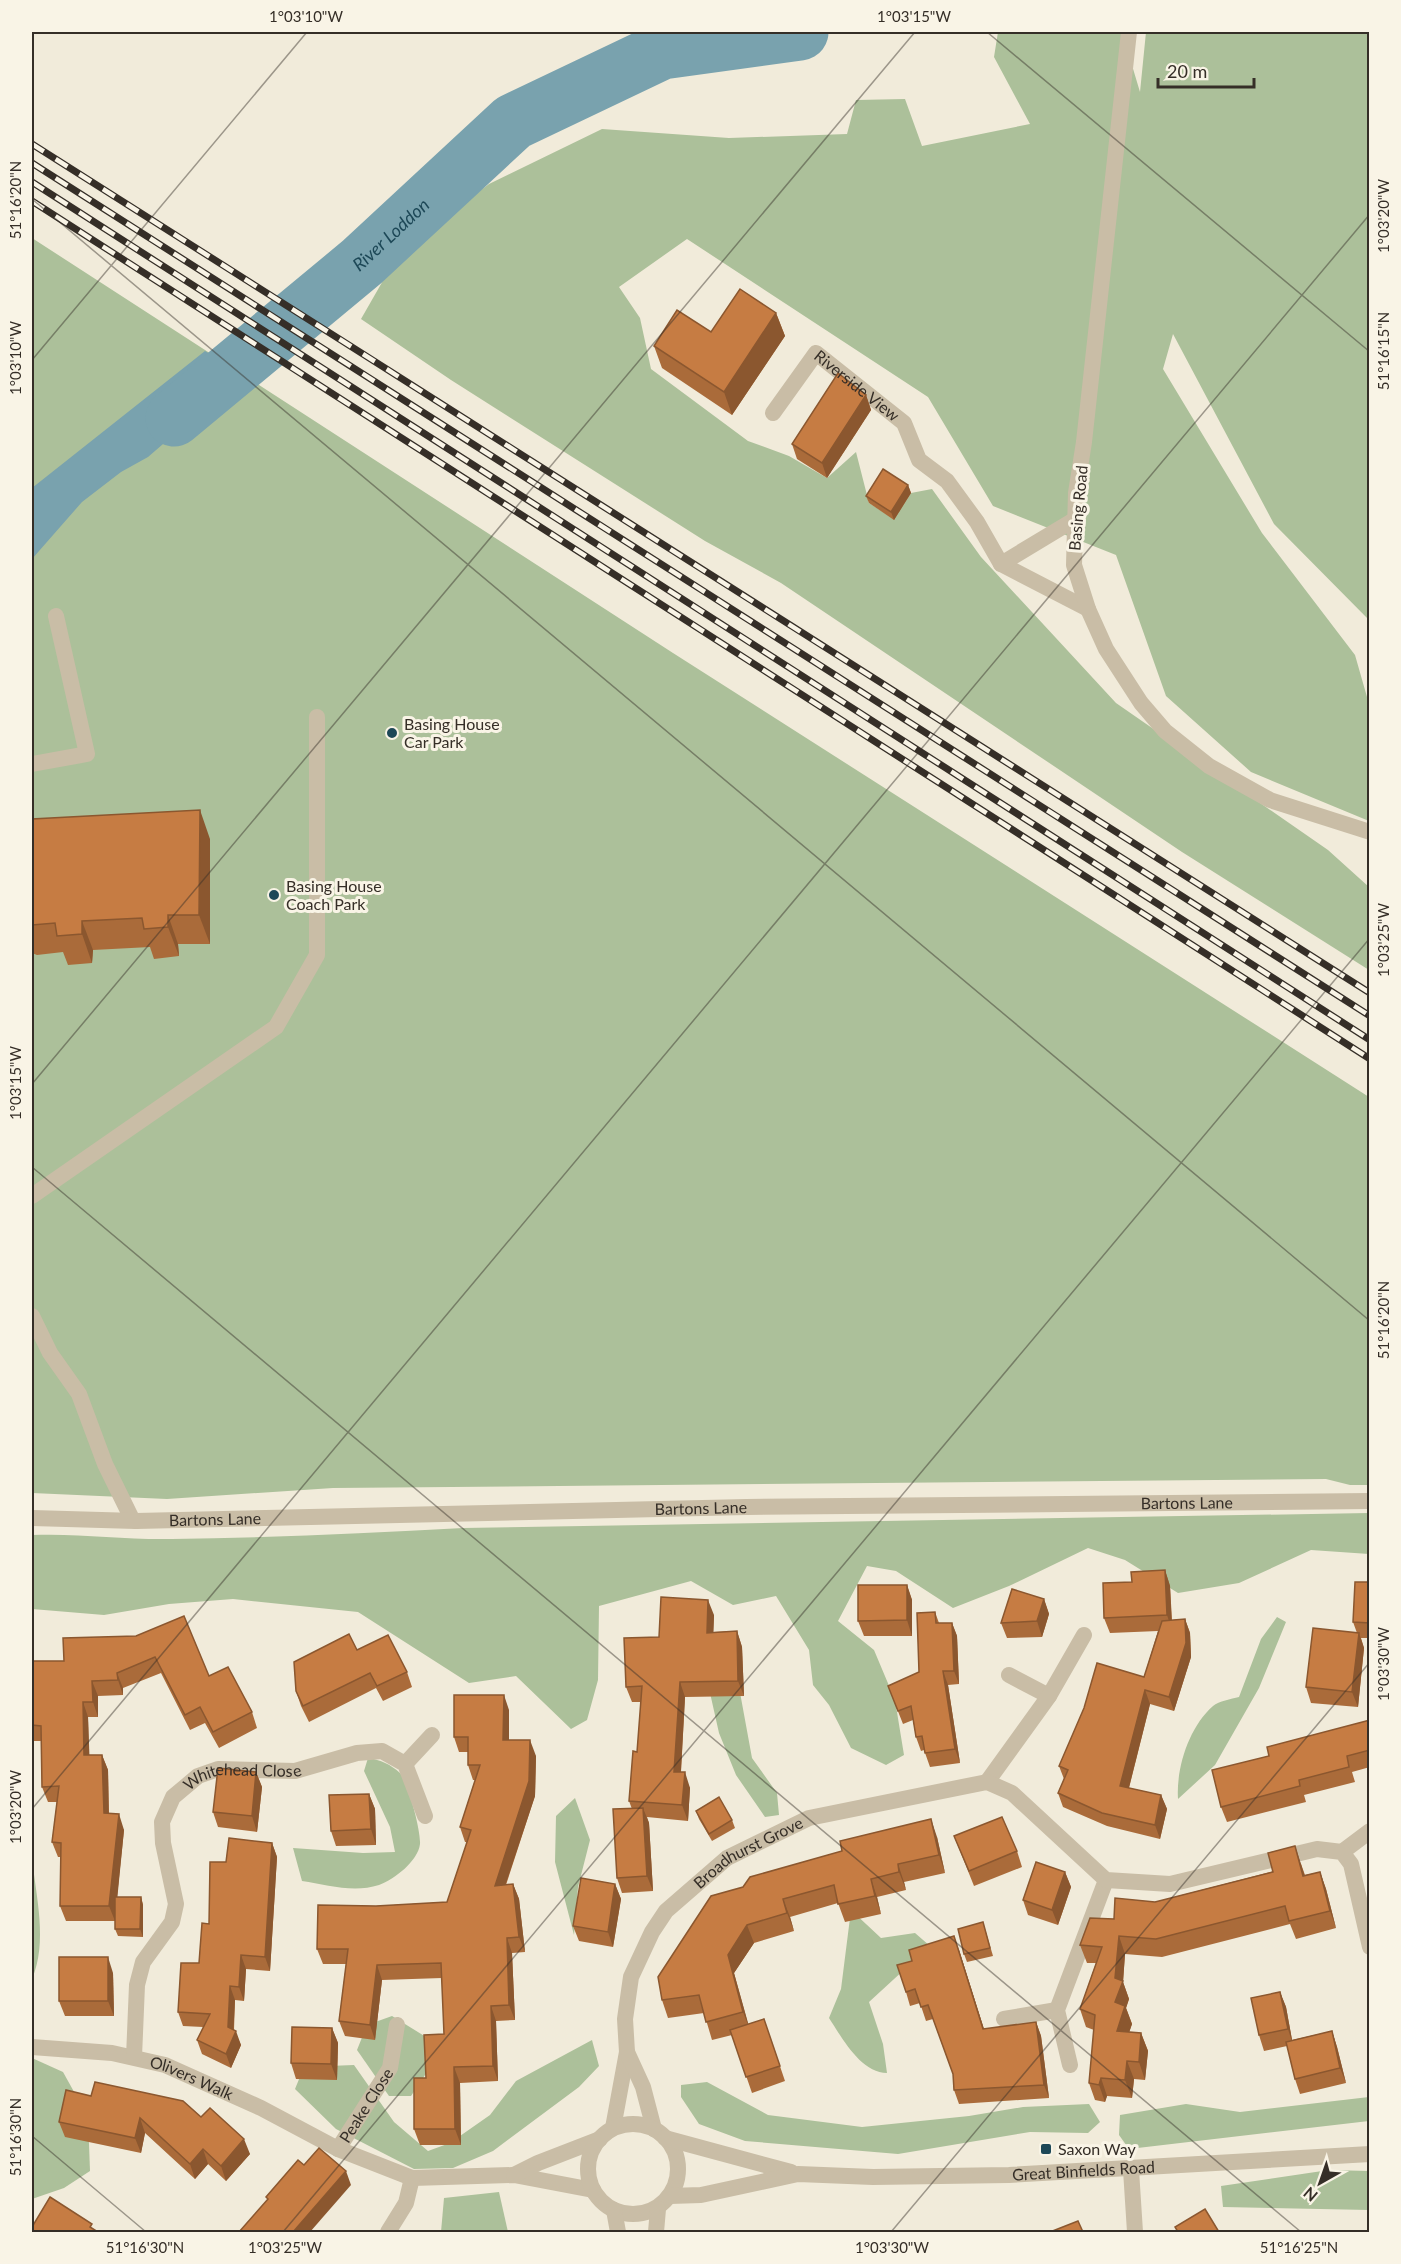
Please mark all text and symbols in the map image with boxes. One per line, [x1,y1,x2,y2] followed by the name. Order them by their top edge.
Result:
[269,7,343,25] text: 1°03'10"W
[877,7,951,25] text: 1°03'15"W
[1158,51,1254,89] scale bar
[1167,60,1207,82] text: 20 m
[6,161,24,239] text: 51°16'20"N
[1374,179,1392,253] text: 1°03'20"W
[348,193,433,275] water label: River Loddon
[1374,312,1392,390] text: 51°16'15"N
[6,321,24,395] text: 1°03'10"W
[811,345,904,425] street label: Riverside View
[1064,464,1091,552] street label: Basing Road
[404,714,500,751] place label: Basing House Car Park
[385,726,399,740] marker: Basing House Car Park
[286,876,382,913] place label: Basing House Coach Park
[267,888,281,902] marker: Basing House Coach Park
[1374,903,1392,977] text: 1°03'25"W
[6,1046,24,1120] text: 1°03'15"W
[1374,1281,1392,1359] text: 51°16'20"N
[1141,1492,1233,1512] street label: Bartons Lane
[654,1497,747,1518] street label: Bartons Lane
[169,1508,261,1529] street label: Bartons Lane
[1374,1627,1392,1701] text: 1°03'30"W
[179,1759,303,1793] street label: Whitehead Close
[6,1770,24,1844] text: 1°03'20"W
[689,1813,806,1892] street label: Broadhurst Grove
[148,2052,237,2104] street label: Olivers Walk
[335,2064,397,2146] street label: Peake Close
[6,2098,24,2176] text: 51°16'30"N
[1058,2139,1136,2158] place label: Saxon Way
[1039,2142,1053,2156] marker: Saxon Way
[1290,2153,1350,2213] north arrow
[1012,2157,1155,2184] street label: Great Binfields Road
[1299,2184,1321,2206] text: N
[106,2238,184,2256] text: 51°16'30"N
[248,2238,322,2256] text: 1°03'25"W
[855,2238,929,2256] text: 1°03'30"W
[1260,2238,1338,2256] text: 51°16'25"N

